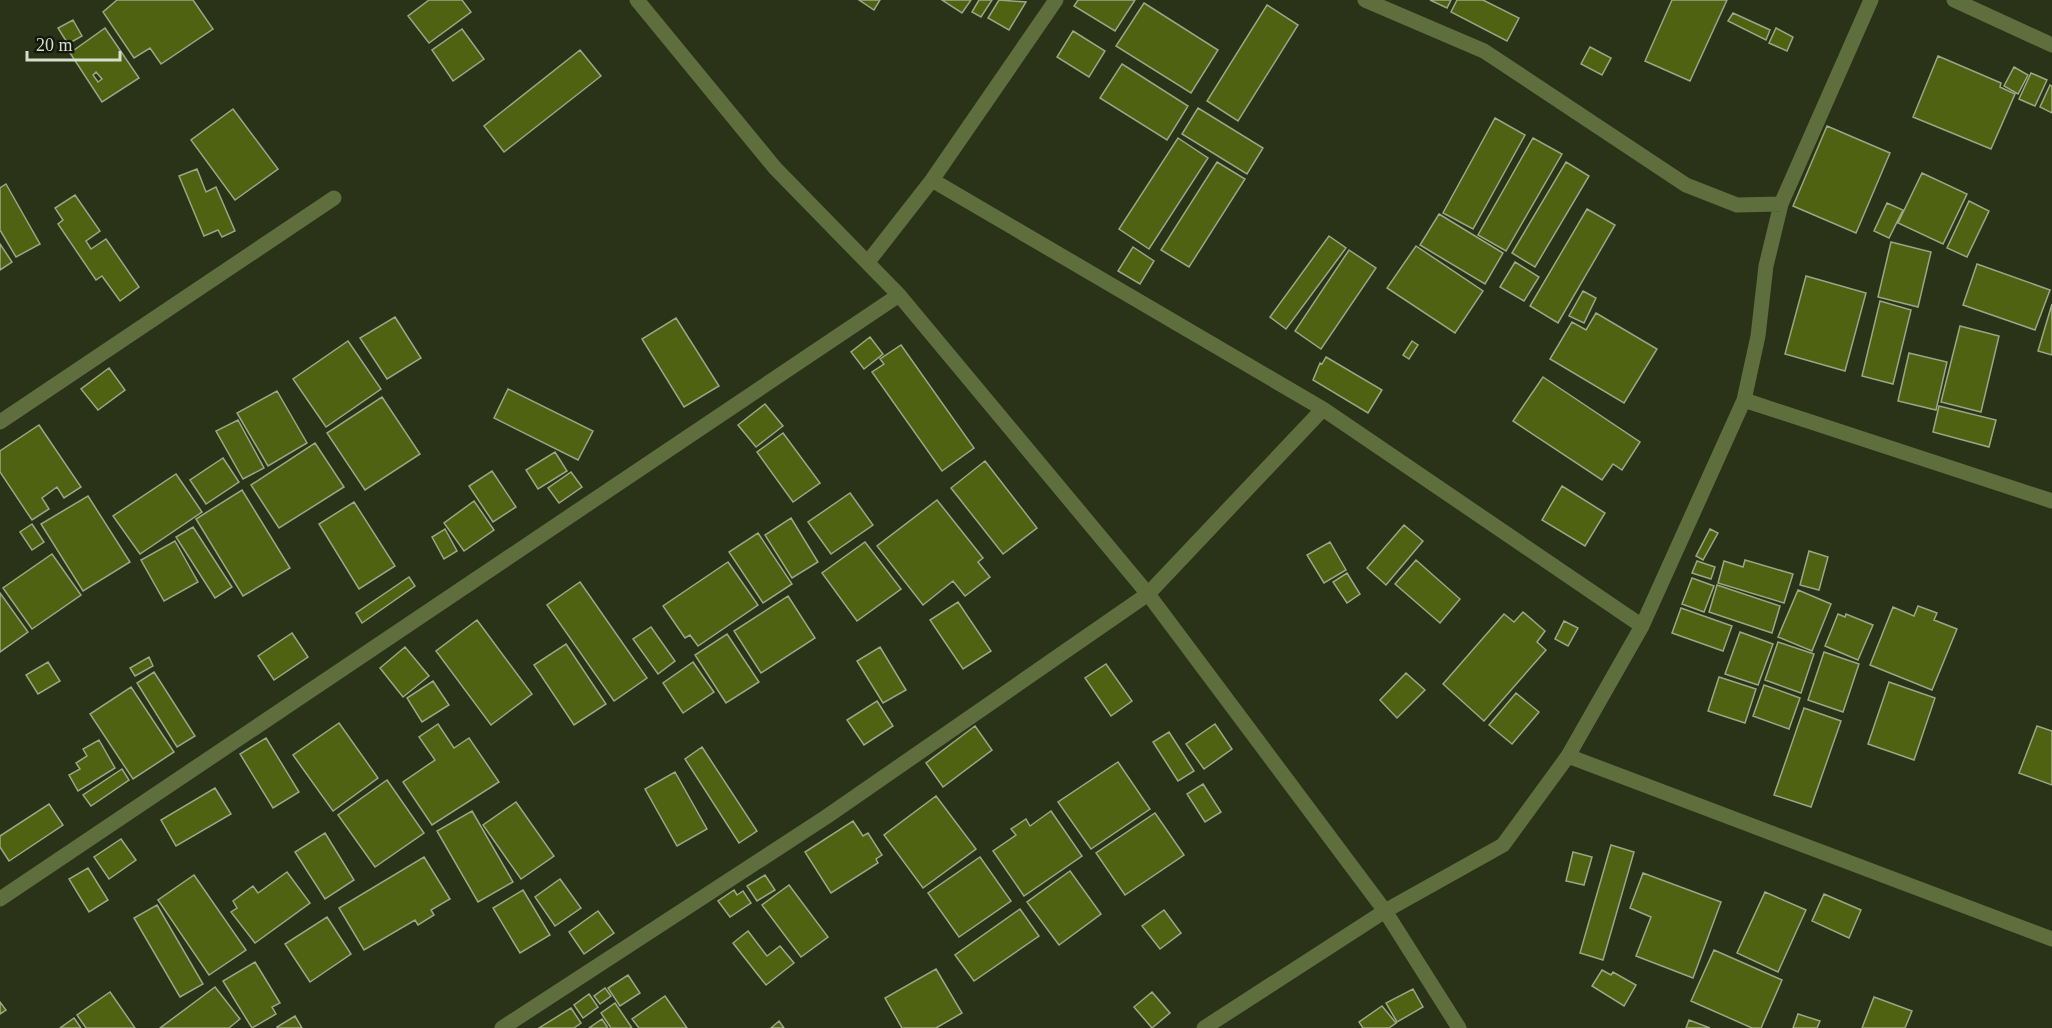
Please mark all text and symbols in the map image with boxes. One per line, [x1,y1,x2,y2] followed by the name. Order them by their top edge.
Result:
[27,24,120,62] scale bar
[36,35,73,55] text: 20 m

